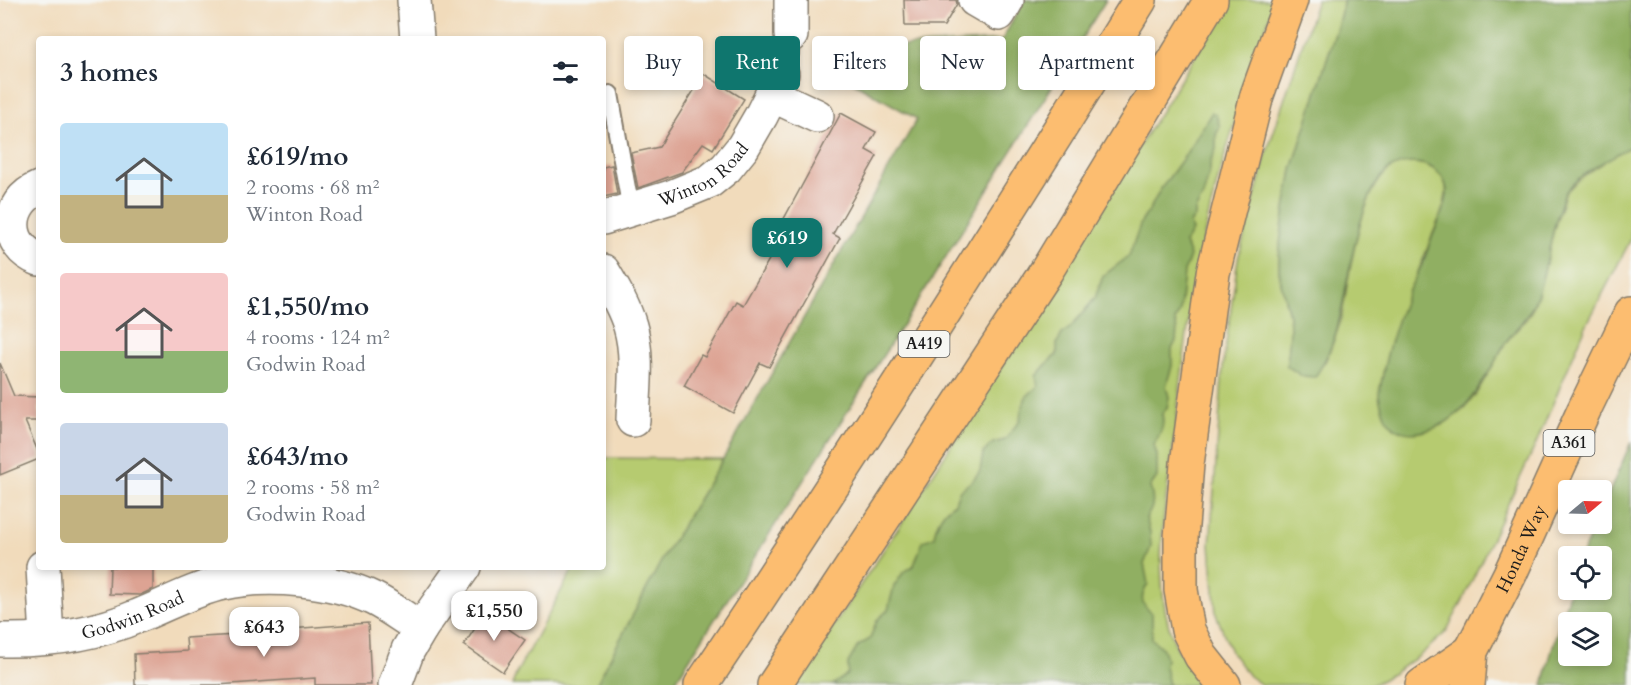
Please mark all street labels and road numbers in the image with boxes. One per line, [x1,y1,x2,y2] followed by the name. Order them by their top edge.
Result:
[654,137,755,213] street label: Winton Road
[898,331,950,357] road number: A419
[1544,430,1594,456] road number: A361
[1490,500,1552,597] street label: Honda Way
[79,585,188,645] street label: Godwin Road

